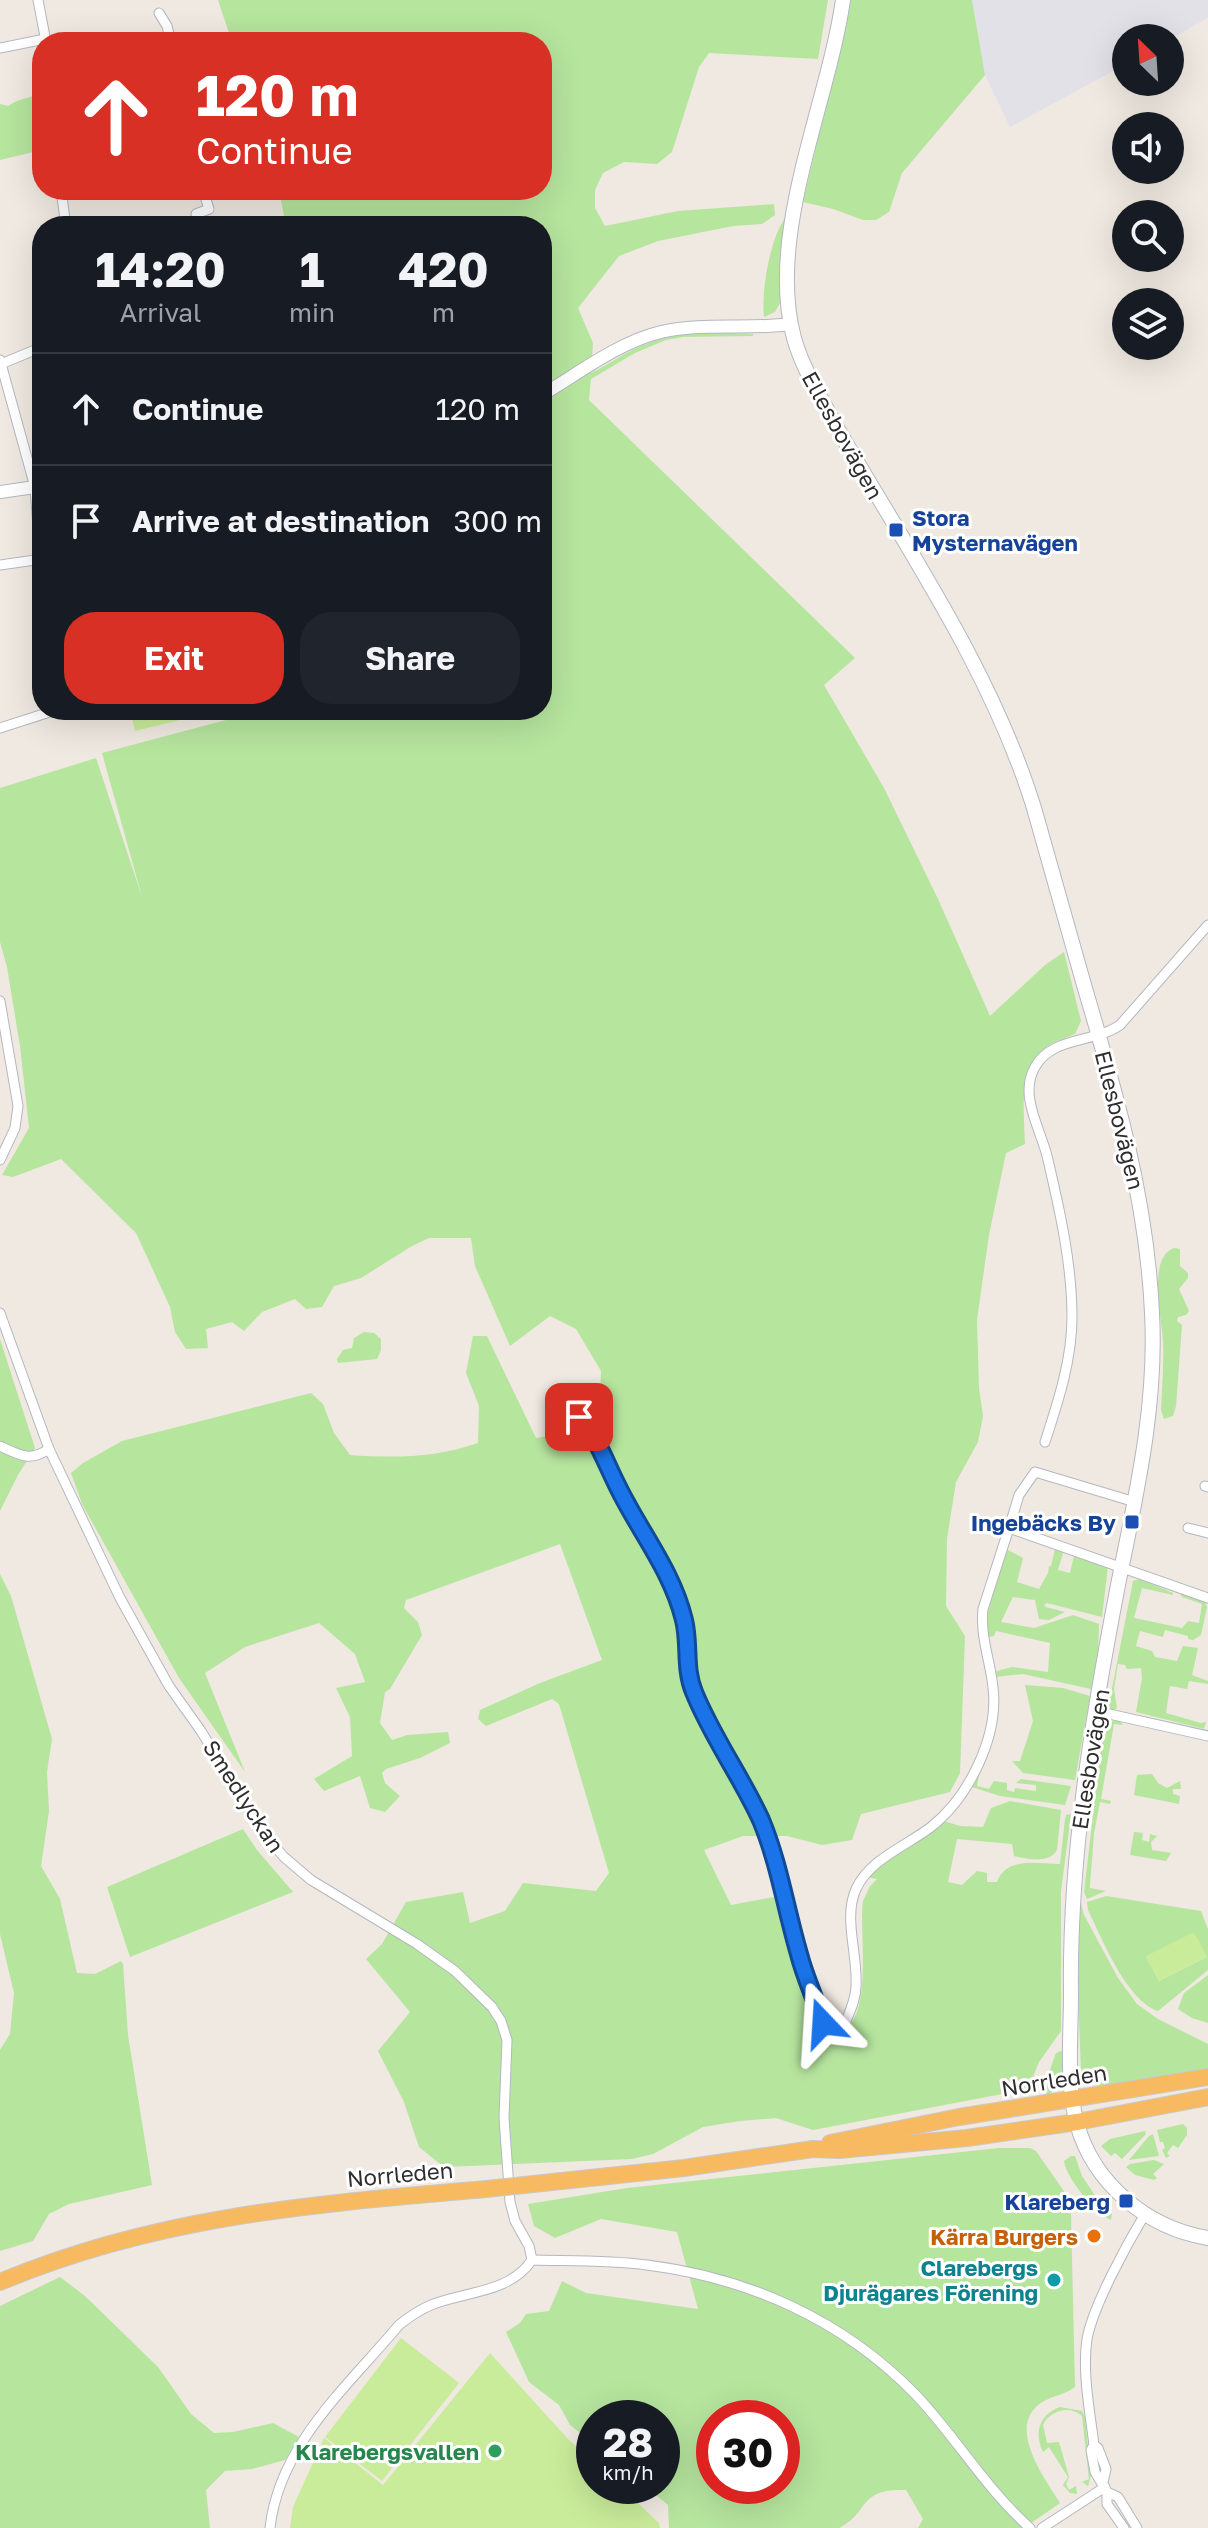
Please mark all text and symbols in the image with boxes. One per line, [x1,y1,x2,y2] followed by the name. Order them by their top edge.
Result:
[1112,24,1184,96] north arrow
[1112,24,1184,360] map controls
[196,61,358,128] text: 120 m
[64,64,168,168] icon: ahead
[1112,112,1184,184] button: sound
[196,129,353,172] text: Continue
[1112,200,1184,272] button: search
[95,240,226,298] text: 14:20
[300,240,324,298] text: 1
[398,240,489,298] text: 420
[1112,288,1184,360] button: layers
[120,297,201,328] text: Arrival
[289,297,335,328] text: min
[432,297,455,328] text: m
[797,366,889,504] street label: Ellesbovägen
[64,387,108,431] icon: ahead
[132,391,263,427] text: Continue
[435,391,520,427] text: 120 m
[64,499,108,543] icon: arrive
[132,503,429,539] text: Arrive at destination
[453,503,542,539] text: 300 m
[912,504,1078,556] place label: Stora Mysternavägen
[887,521,905,539] marker: Stora Mysternavägen
[64,612,284,704] button: Exit
[300,612,520,704] button: Share
[1090,1048,1150,1192] street label: Ellesbovägen
[545,1383,613,1451] pin
[557,1395,601,1439] icon: arrive
[971,1509,1116,1536] place label: Ingebäcks By
[1123,1513,1141,1531] marker: Ingebäcks By
[1066,1687,1114,1831] street label: Ellesbovägen
[198,1735,290,1857] street label: Smedlyckan
[781,1981,865,2065] position arrow
[999,2058,1109,2102] street label: Norrleden
[346,2156,454,2192] street label: Norrleden
[1005,2188,1110,2215] place label: Klareberg
[1117,2192,1135,2210] marker: Klareberg
[930,2223,1078,2250] place label: Kärra Burgers
[1085,2227,1103,2245] marker: Kärra Burgers
[823,2254,1038,2306] place label: Clarebergs Djurägares Förening
[1045,2271,1063,2289] marker: Clarebergs Djurägares Förening
[696,2400,800,2504] speed limit sign: 30
[603,2418,653,2466] text: 28
[295,2438,479,2465] place label: Klarebergsvallen
[486,2442,504,2460] marker: Klarebergsvallen
[603,2460,653,2484] text: km/h

